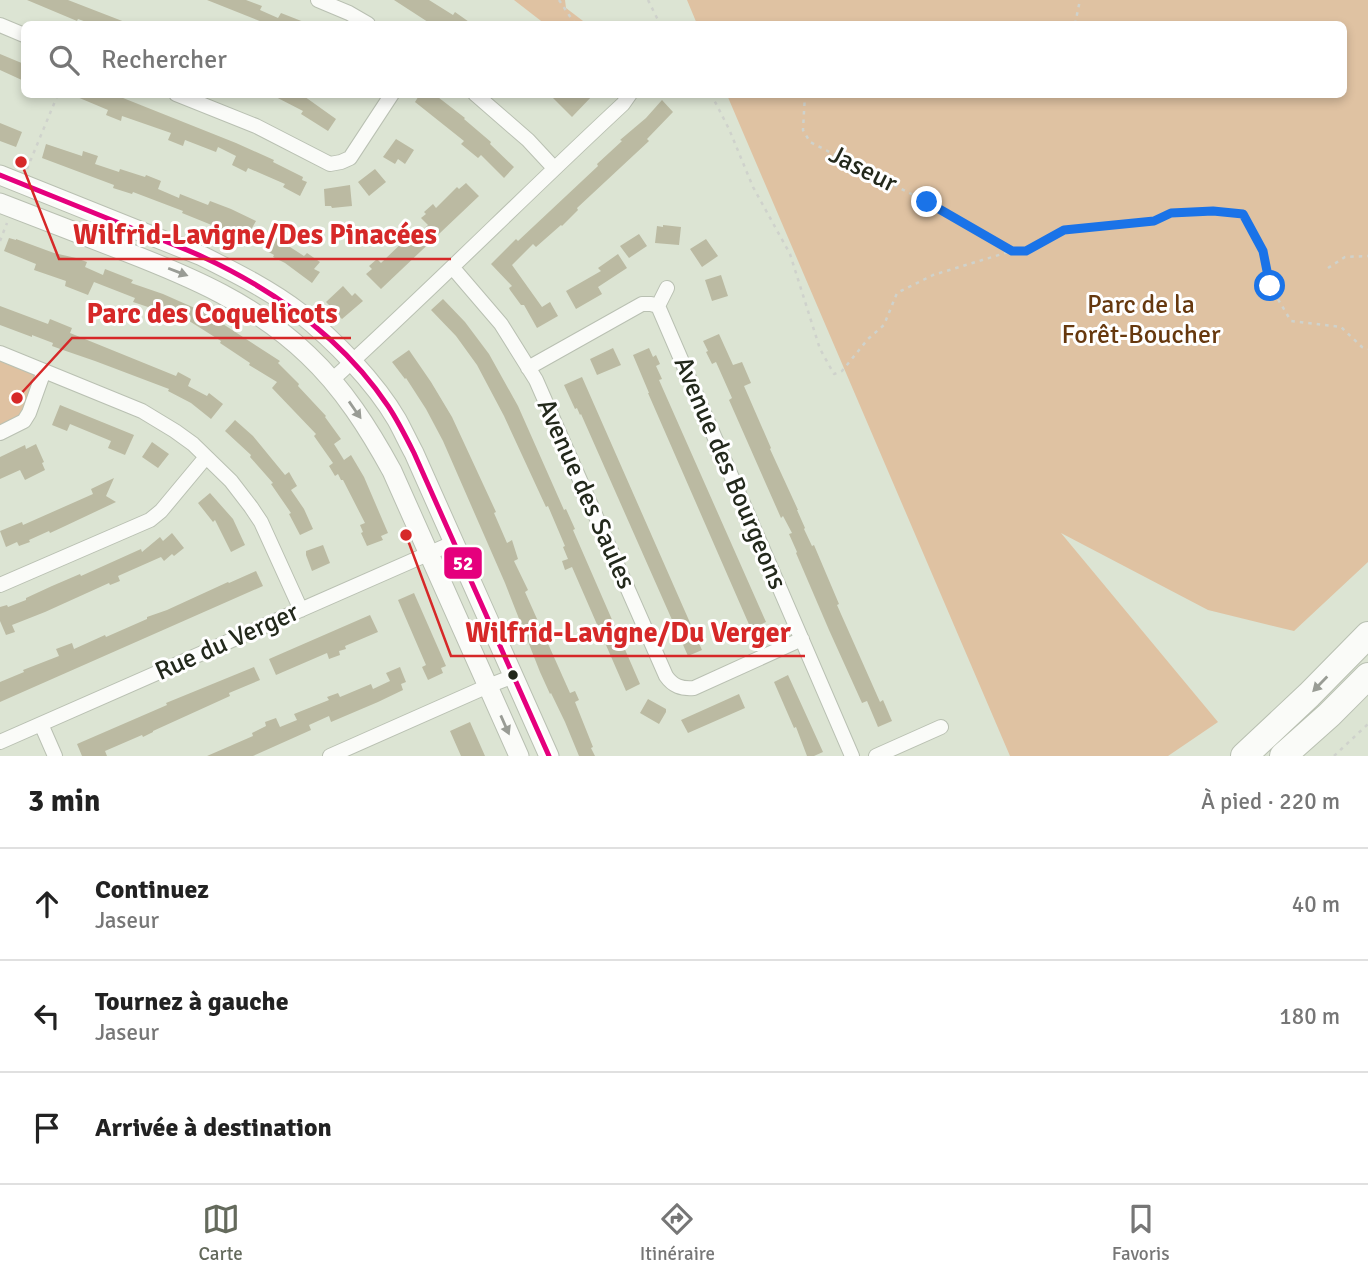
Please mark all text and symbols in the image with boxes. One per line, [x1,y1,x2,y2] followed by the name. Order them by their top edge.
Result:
[21,21,1347,98] search box
[45,41,83,79] icon: search
[101,44,227,76] text: Rechercher
[824,138,903,200] street label: Jaseur
[911,186,942,217] route end
[59,210,451,259] callout: Wilfrid-Lavigne/Des Pinacées
[73,218,437,252] text: Wilfrid-Lavigne/Des Pinacées
[167,267,188,278] one-way arrow
[1254,270,1285,301] route start
[72,289,351,338] callout: Parc des Coquelicots
[1061,289,1221,351] park label: Parc de la Forêt-Boucher
[86,297,338,331] text: Parc des Coquelicots
[667,352,793,594] street label: Avenue des Bourgeons
[530,394,642,594] street label: Avenue des Saules
[348,401,362,419] one-way arrow
[443,546,483,580] line badge: 52
[453,552,473,576] text: 52
[150,596,304,688] street label: Rue du Verger
[451,607,805,656] callout: Wilfrid-Lavigne/Du Verger
[465,616,792,650] text: Wilfrid-Lavigne/Du Verger
[506,668,520,682] unlabelled marker
[1313,675,1329,692] one-way arrow
[499,715,511,735] one-way arrow
[28,783,100,820] text: 3 min
[1201,787,1340,816] text: À pied · 220 m
[95,874,209,906] text: Continuez
[28,885,66,923] icon: ahead
[1292,890,1340,919] text: 40 m
[95,906,159,935] text: Jaseur
[95,986,289,1018] text: Tournez à gauche
[28,997,66,1035] icon: left
[1279,1002,1340,1031] text: 180 m
[95,1018,159,1047] text: Jaseur
[28,1109,66,1147] icon: arrive
[95,1112,332,1144] text: Arrivée à destination
[198,1200,243,1266] tab: Carte
[640,1200,715,1266] tab: Itinéraire
[1112,1200,1170,1266] tab: Favoris

